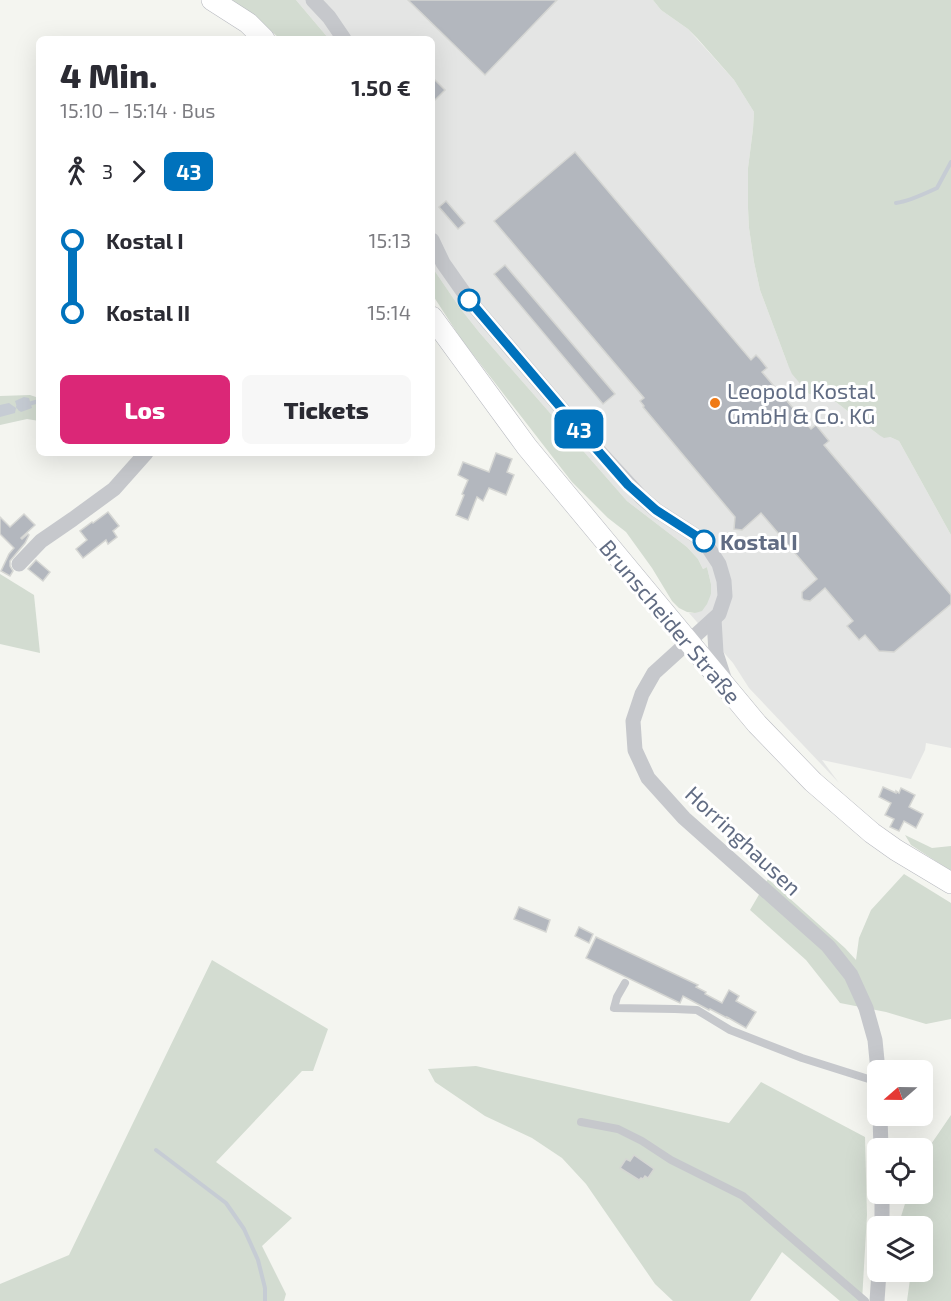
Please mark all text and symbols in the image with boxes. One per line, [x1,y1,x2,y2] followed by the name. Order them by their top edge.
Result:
[60,55,157,95] text: 4 Min.
[351,74,411,100] text: 1.50 €
[60,98,215,122] text: 15:10 – 15:14 · Bus
[60,155,93,188] icon: walk
[122,155,155,188] icon: forward
[102,159,113,183] text: 3
[176,159,201,184] text: 43
[106,227,184,253] text: Kostal I
[369,228,411,252] text: 15:13
[458,289,480,311] unlabelled marker
[106,299,190,325] text: Kostal II
[367,300,411,324] text: 15:14
[60,375,230,444] button: Los
[242,375,411,444] button: Tickets
[727,377,876,428] place label: Leopold Kostal GmbH & Co. KG
[708,396,722,410] marker: Leopold Kostal GmbH & Co. KG
[552,410,606,448] line badge: 43
[566,417,592,442] text: 43
[720,528,798,554] place label: Kostal I
[693,530,715,552] marker: Kostal I
[595,534,747,708] street label: Brunscheider Straße
[681,780,807,900] street label: Horringhausen
[867,1060,933,1126] north arrow
[867,1060,933,1282] map controls
[867,1138,933,1204] button: locate
[867,1216,933,1282] button: layers

